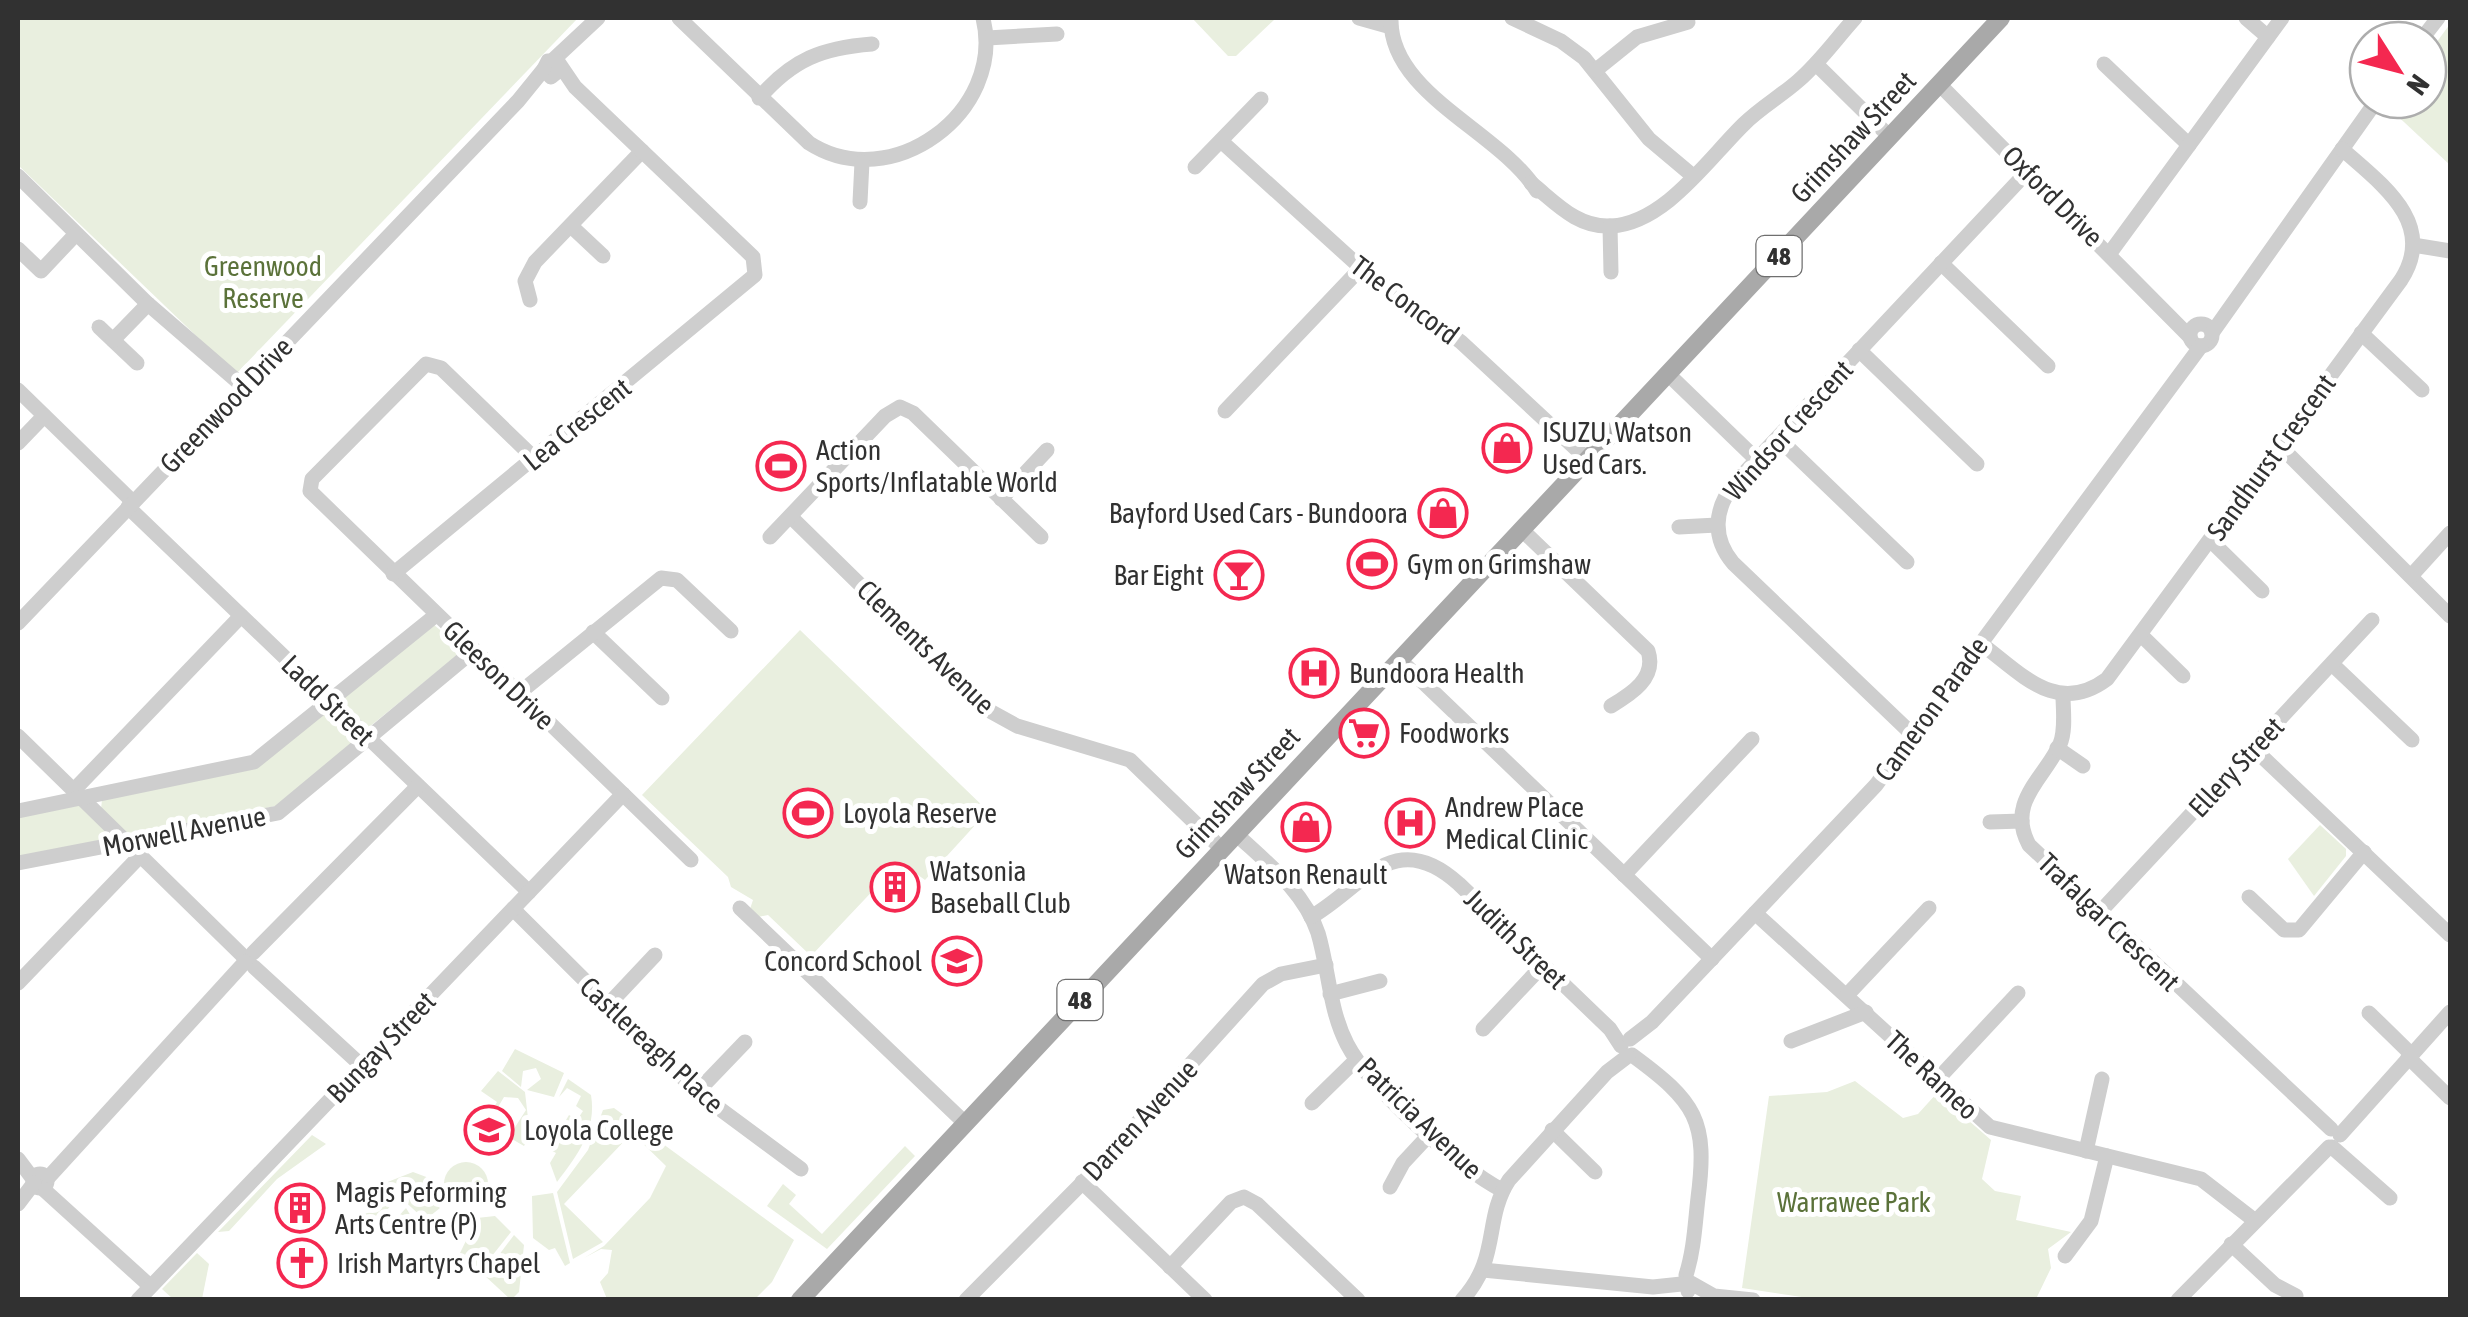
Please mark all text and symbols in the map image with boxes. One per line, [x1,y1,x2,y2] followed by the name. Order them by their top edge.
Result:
[2348,20,2448,120] north arrow
[1784,65,1922,209] street label: Grimshaw Street
[2400,69,2436,101] text: N
[1996,139,2110,253] street label: Oxford Drive
[1756,236,1802,276] road number: 48
[1345,249,1465,351] street label: The Concord
[204,250,322,314] park label: Greenwood Reserve
[153,331,299,479] street label: Greenwood Drive
[1717,354,1859,506] street label: Windsor Crescent
[2200,368,2342,546] street label: Sandhurst Crescent
[517,371,637,477] street label: Lea Crescent
[1542,416,1692,480] place label: ISUZU, Watson Used Cars.
[1481,422,1533,474] shop icon: ISUZU, Watson Used Cars.
[816,434,1058,498] place label: Action Sports/Inflatable World
[755,440,807,492] sports icon: Action Sports/Inflatable World
[1417,487,1469,539] shop icon: Bayford Used Cars - Bundoora
[1109,497,1408,529] place label: Bayford Used Cars - Bundoora
[1346,538,1398,590] sports icon: Gym on Grimshaw
[1407,548,1591,580] place label: Gym on Grimshaw
[1213,549,1265,601] bar icon: Bar Eight
[1114,559,1204,591] place label: Bar Eight
[851,574,1001,720] street label: Clements Avenue
[437,614,561,736] street label: Gleeson Drive
[1868,631,1994,787] street label: Cameron Parade
[1288,647,1340,699] hospital icon: Bundoora Health
[275,648,381,752] street label: Ladd Street
[1349,657,1525,689] place label: Bundoora Health
[1338,707,1390,759] supermarket icon: Foodworks
[2182,711,2290,823] street label: Ellery Street
[1399,717,1509,749] place label: Foodworks
[1168,721,1306,865] street label: Grimshaw Street
[782,787,834,839] sports icon: Loyola Reserve
[1445,791,1588,855] place label: Andrew Place Medical Clinic
[843,797,997,829] place label: Loyola Reserve
[1384,797,1436,849] hospital icon: Andrew Place Medical Clinic
[100,800,268,862] street label: Morwell Avenue
[1280,801,1332,853] shop icon: Watson Renault
[2032,847,2186,997] street label: Trafalgar Crescent
[930,855,1071,919] place label: Watsonia Baseball Club
[1224,858,1388,890] place label: Watson Renault
[869,861,921,913] building icon: Watsonia Baseball Club
[1458,883,1574,995] street label: Judith Street
[931,935,983,987] school or university icon: Concord School
[764,945,923,977] place label: Concord School
[574,971,730,1119] street label: Castlereagh Place
[1058,980,1102,1020] road number: 48
[320,985,442,1109] street label: Bungay Street
[1879,1024,1985,1126] street label: The Rameo
[1351,1051,1489,1185] street label: Patricia Avenue
[1076,1053,1204,1187] street label: Darren Avenue
[463,1104,515,1156] school or university icon: Loyola College
[524,1114,674,1146] place label: Loyola College
[335,1176,507,1240] place label: Magis Peforming Arts Centre (P)
[274,1182,326,1234] building icon: Magis Peforming Arts Centre (P)
[1777,1186,1931,1218] park label: Warrawee Park
[276,1237,328,1289] church icon: Irish Martyrs Chapel
[337,1247,541,1279] place label: Irish Martyrs Chapel

